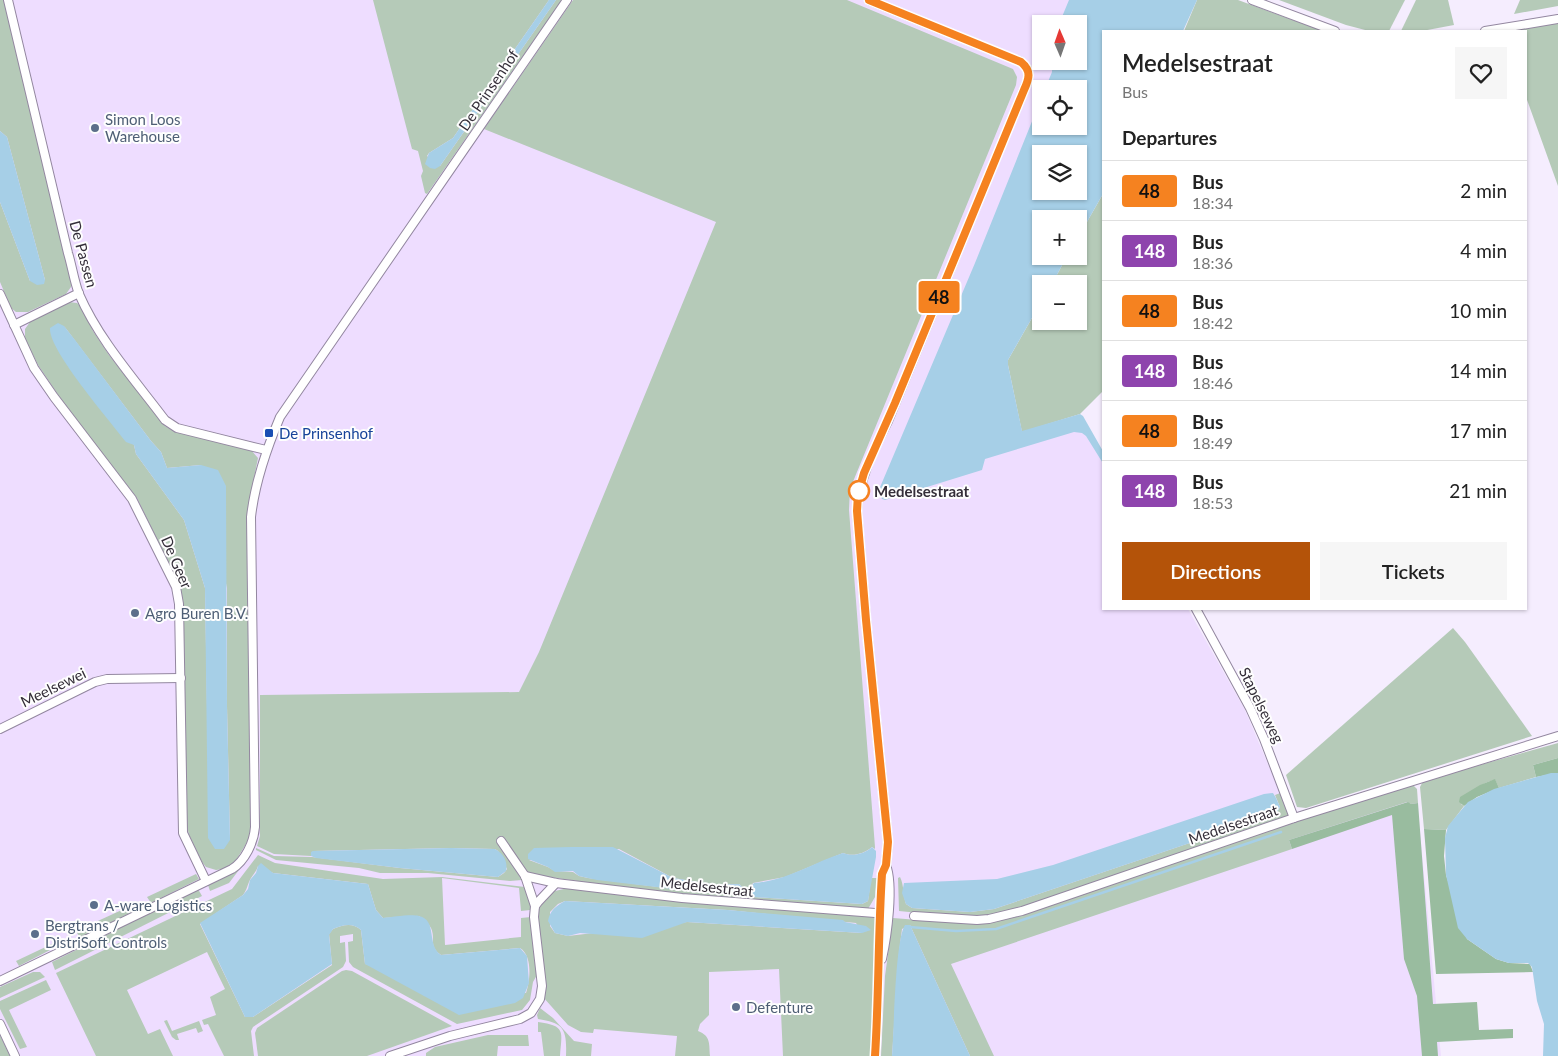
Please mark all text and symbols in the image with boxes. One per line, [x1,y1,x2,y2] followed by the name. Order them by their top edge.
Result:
[1032,15,1088,70] north arrow
[1032,15,1087,330] map controls
[454,45,522,134] street label: De Prinsenhof
[1455,47,1507,99] button: heart
[1122,48,1273,77] text: Medelsestraat
[1032,80,1087,135] button: locate
[1122,82,1148,101] text: Bus
[105,110,180,145] place label: Simon Loos Warehouse
[89,122,101,134] marker: Simon Loos Warehouse
[1122,126,1217,149] text: Departures
[1032,145,1087,200] button: layers
[1192,170,1223,193] text: Bus
[1460,179,1507,202] text: 2 min
[1139,180,1160,202] text: 48
[1192,193,1233,212] text: 18:34
[1032,210,1087,265] button: +
[66,219,102,289] street label: De Passen
[1192,230,1223,253] text: Bus
[1460,239,1507,262] text: 4 min
[1134,240,1165,262] text: 148
[1192,253,1233,272] text: 18:36
[1032,275,1087,330] button: −
[916,281,962,313] line badge: 48
[929,286,949,308] text: 48
[1192,290,1223,313] text: Bus
[1449,299,1507,322] text: 10 min
[1139,300,1160,322] text: 48
[1192,313,1233,332] text: 18:42
[1192,350,1223,373] text: Bus
[1449,359,1507,382] text: 14 min
[1134,360,1165,382] text: 148
[1192,373,1233,392] text: 18:46
[1192,410,1223,433] text: Bus
[1449,419,1507,442] text: 17 min
[1139,420,1160,442] text: 48
[279,424,374,442] place label: De Prinsenhof
[263,427,275,439] marker: De Prinsenhof
[1192,433,1233,452] text: 18:49
[1192,470,1223,493] text: Bus
[1449,479,1507,502] text: 21 min
[848,480,870,502] marker: Medelsestraat
[1134,480,1165,502] text: 148
[874,482,970,500] place label: Medelsestraat
[1192,493,1233,512] text: 18:53
[158,533,196,591] street label: De Geer
[1122,542,1310,600] button: Directions
[1320,542,1507,600] button: Tickets
[145,604,248,622] place label: Agro Buren B.V.
[129,607,141,619] marker: Agro Buren B.V.
[17,663,89,711] street label: Meelsewei
[1236,664,1288,746] street label: Stapelseweg
[1186,800,1281,848] street label: Medelsestraat
[660,872,755,900] street label: Medelsestraat
[104,896,212,914] place label: A-ware Logistics
[88,899,100,911] marker: A-ware Logistics
[45,916,167,951] place label: Bergtrans / DistriSoft Controls
[29,928,41,940] marker: Bergtrans / DistriSoft Controls
[746,998,813,1016] place label: Defenture
[730,1001,742,1013] marker: Defenture

